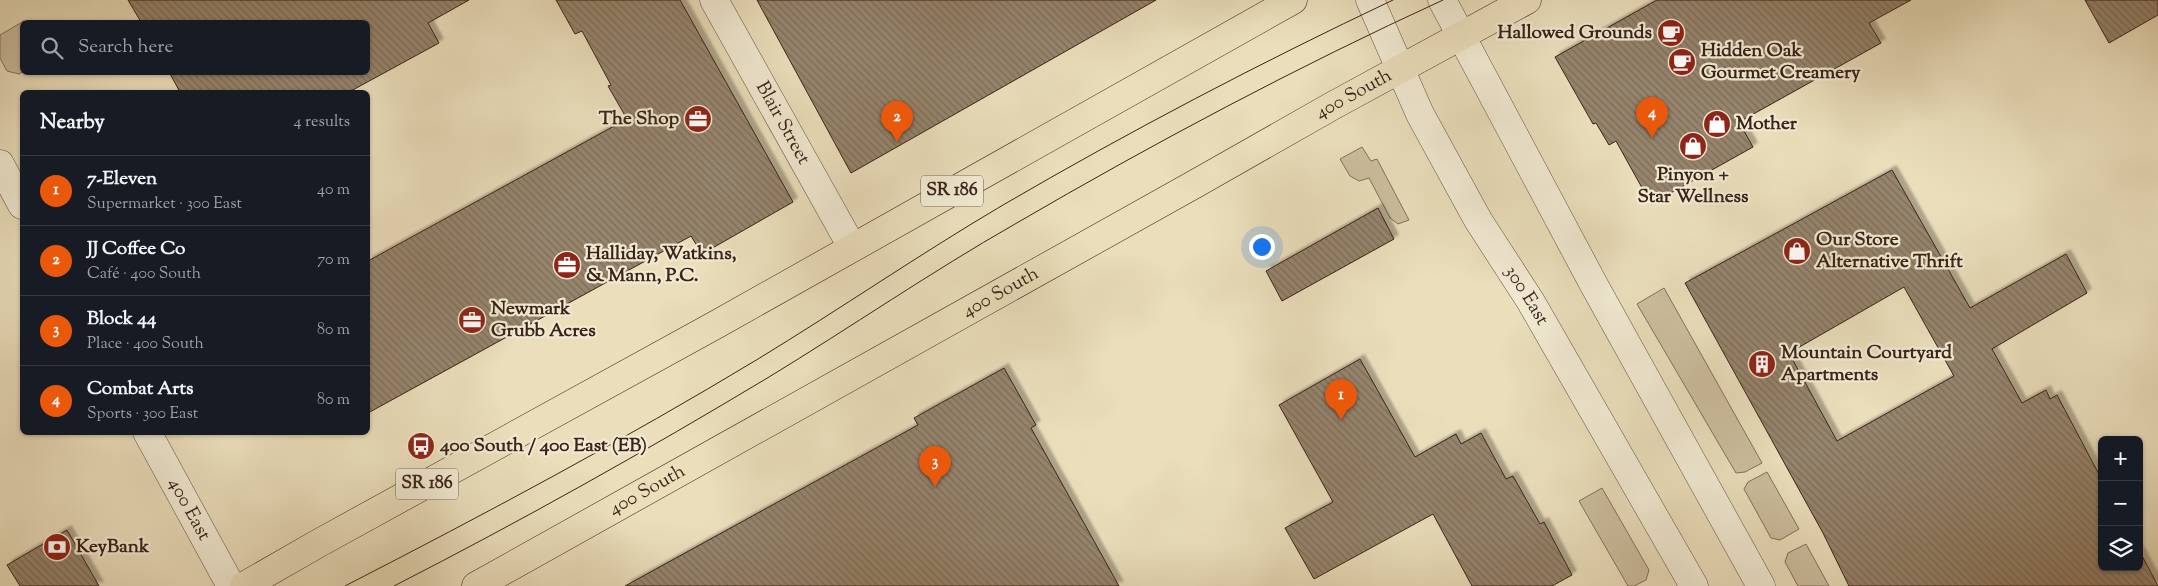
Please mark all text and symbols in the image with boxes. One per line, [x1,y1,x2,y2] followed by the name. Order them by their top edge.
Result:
[1656,18,1686,48] cafe icon: Hallowed Grounds
[20,20,370,75] search box
[1497,20,1653,47] place label: Hallowed Grounds
[38,34,66,62] icon: search
[78,34,173,61] text: Search here
[1701,38,1861,87] place label: Hidden Oak Gourmet Creamery
[1667,47,1697,77] cafe icon: Hidden Oak Gourmet Creamery
[1310,62,1397,126] street label: 400 South
[749,77,817,170] street label: Blair Street
[1636,97,1668,138] pin: 4
[881,101,913,142] pin: 2
[683,104,713,134] office icon: The Shop
[599,106,679,133] place label: The Shop
[40,108,105,138] text: Nearby
[1702,109,1732,139] shop icon: Mother
[294,111,350,134] text: 4 results
[1736,111,1798,138] place label: Mother
[1678,131,1708,161] shop icon: Pinyon + Star Wellness
[1638,162,1749,211] place label: Pinyon + Star Wellness
[87,166,157,193] text: 7-Eleven
[921,176,983,207] road number: SR 186
[53,179,59,202] text: 1
[317,179,350,202] text: 40 m
[87,193,242,216] text: Supermarket · 300 East
[1816,227,1963,276] place label: Our Store Alternative Thrift
[1249,234,1275,260] your location
[87,236,185,263] text: JJ Coffee Co
[1782,236,1812,266] shop icon: Our Store Alternative Thrift
[586,241,737,290] place label: Halliday, Watkins, & Mann, P.C.
[52,249,60,272] text: 2
[317,249,350,272] text: 70 m
[552,250,582,280] office icon: Halliday, Watkins, & Mann, P.C.
[957,260,1044,325] street label: 400 South
[1497,260,1555,331] street label: 300 East
[87,263,201,286] text: Café · 400 South
[491,296,596,345] place label: Newmark Grubb Acres
[457,305,487,335] office icon: Newmark Grubb Acres
[87,306,156,333] text: Block 44
[53,319,59,342] text: 3
[317,319,350,342] text: 80 m
[87,333,204,356] text: Place · 400 South
[1781,340,1952,389] place label: Mountain Courtyard Apartments
[1747,349,1777,379] building icon: Mountain Courtyard Apartments
[87,376,193,403] text: Combat Arts
[1325,379,1357,420] pin: 1
[52,389,60,412] text: 4
[317,389,350,412] text: 80 m
[87,403,198,426] text: Sports · 300 East
[406,431,436,461] bus stop icon: 400 South / 400 East (EB)
[439,433,647,460] place label: 400 South / 400 East (EB)
[2098,436,2143,571] map controls
[2098,436,2143,481] button: +
[919,446,951,487] pin: 3
[604,458,690,523] street label: 400 South
[396,468,458,499] road number: SR 186
[161,473,217,546] street label: 400 East
[2098,481,2143,526] button: −
[2098,526,2143,571] button: layers
[42,532,72,562] bank icon: KeyBank
[76,534,150,561] place label: KeyBank

